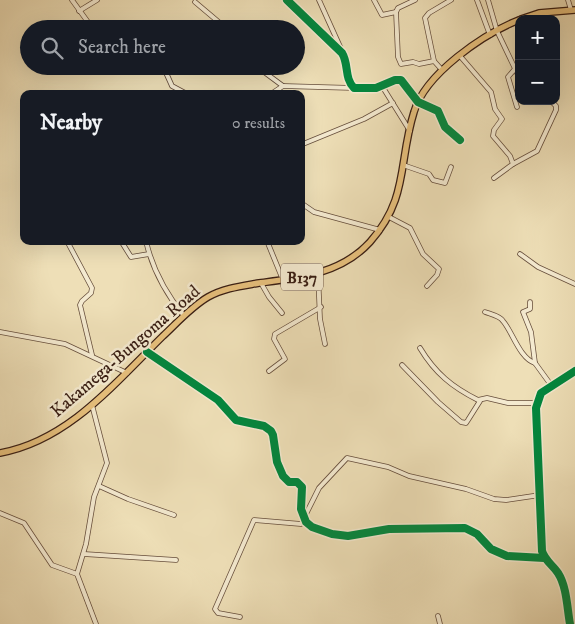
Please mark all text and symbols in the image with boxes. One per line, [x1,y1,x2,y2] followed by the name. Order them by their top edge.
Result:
[515,15,560,105] map controls
[515,15,560,60] button: +
[20,20,305,75] search box
[38,34,66,62] icon: search
[78,36,166,59] text: Search here
[515,60,560,105] button: −
[40,110,102,136] text: Nearby
[232,113,285,133] text: 0 results
[281,264,323,290] road number: B137
[46,281,205,423] street label: Kakamega-Bungoma Road

